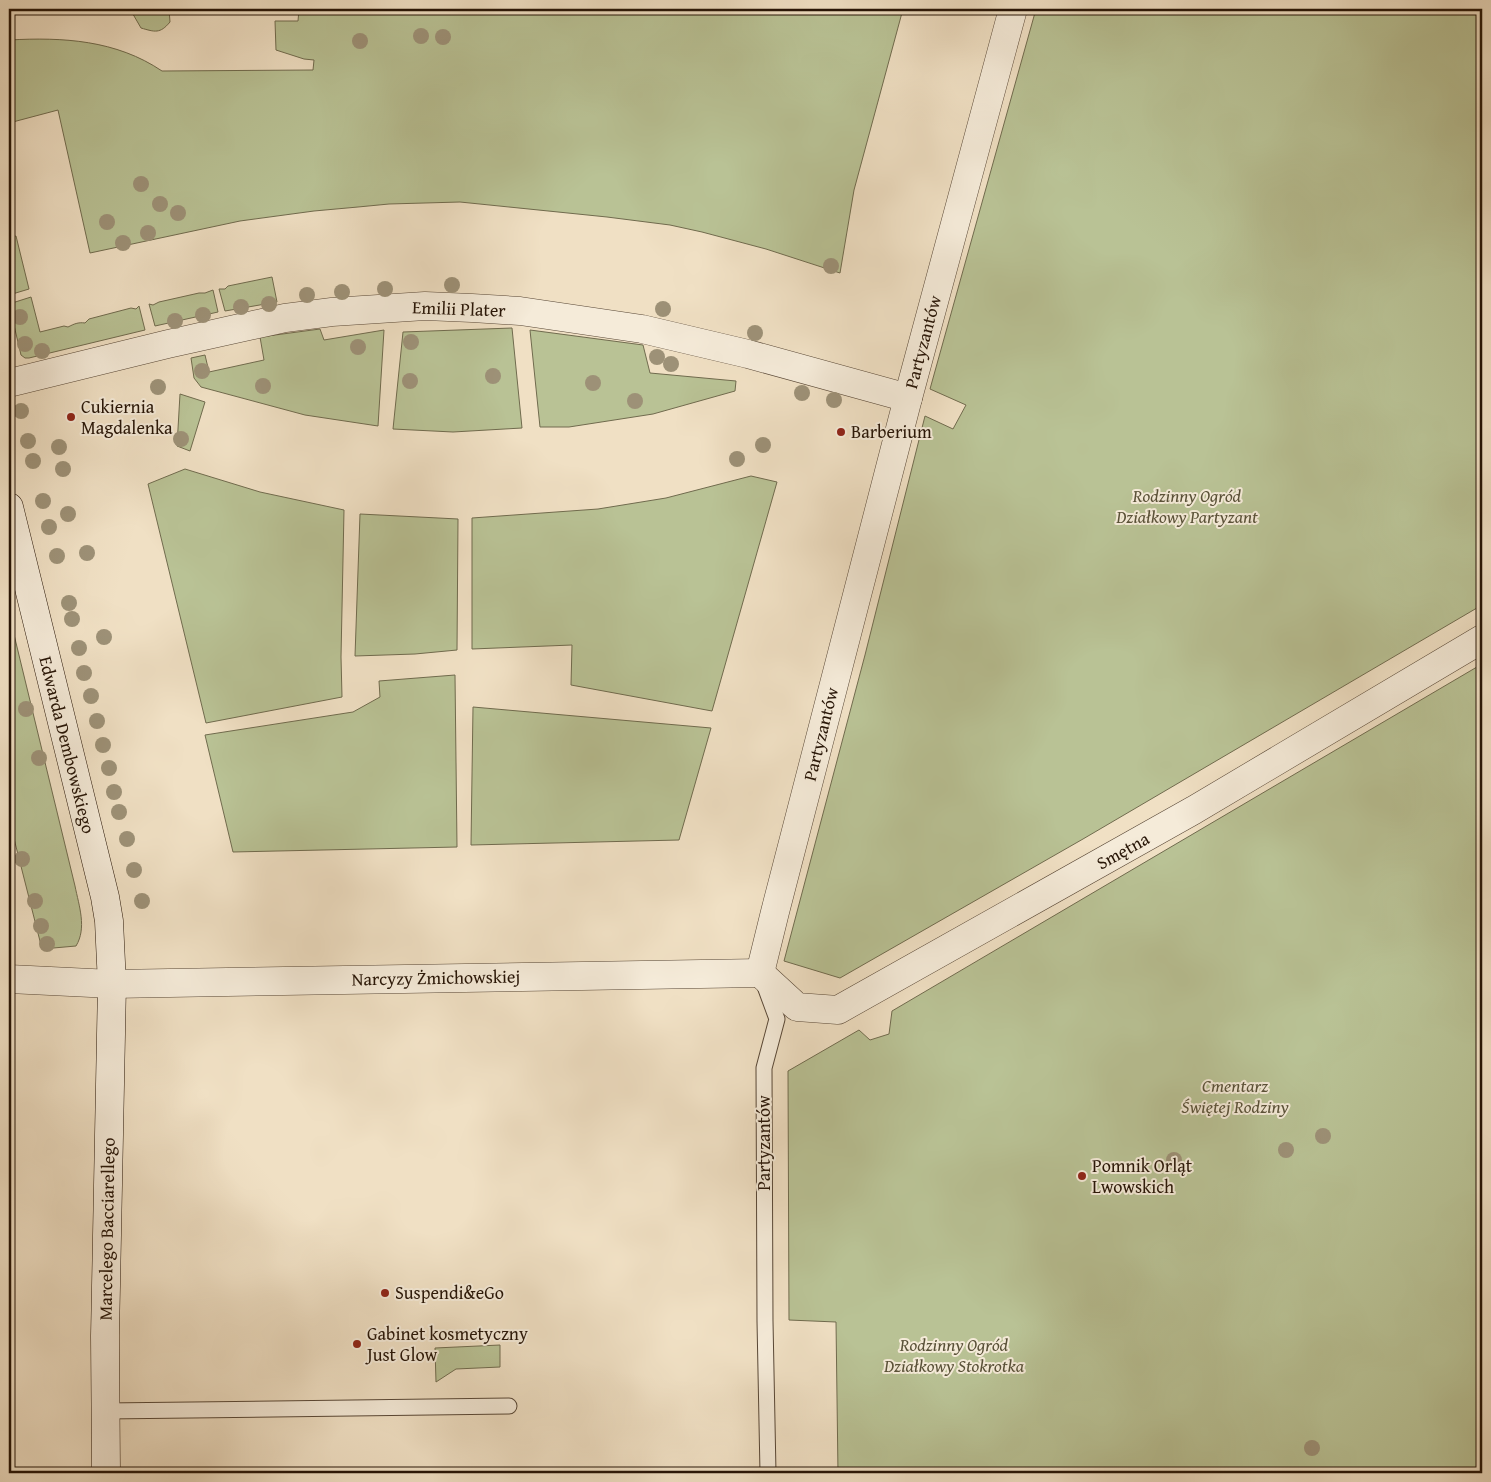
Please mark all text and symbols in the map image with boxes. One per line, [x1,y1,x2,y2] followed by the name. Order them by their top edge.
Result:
[897,292,948,392] street label: Partyzantów
[412,293,507,324] street label: Emilii Plater
[81,393,173,441] place label: Cukiernia Magdalenka
[65,411,77,423] marker: Cukiernia Magdalenka
[851,418,932,445] place label: Barberium
[835,426,847,438] marker: Barberium
[1115,482,1258,530] park label: Rodzinny Ogród Działkowy Partyzant
[32,653,103,836] street label: Edwarda Dembowskiego
[796,684,845,784] street label: Partyzantów
[1091,825,1155,876] street label: Smętna
[351,963,521,992] street label: Narcyzy Żmichowskiej
[1181,1072,1289,1120] park label: Cmentarz Świętej Rodziny
[750,1095,777,1191] street label: Partyzantów
[91,1137,122,1321] street label: Marcelego Bacciarellego
[1092,1152,1193,1200] place label: Pomnik Orląt Lwowskich
[1076,1170,1088,1182] marker: Pomnik Orląt Lwowskich
[395,1279,504,1306] place label: Suspendi&eGo
[379,1287,391,1299] marker: Suspendi&eGo
[365,1320,528,1368] place label: Gabinet kosmetyczny Just Glow
[883,1331,1025,1379] park label: Rodzinny Ogród Działkowy Stokrotka
[351,1338,363,1350] marker: Gabinet kosmetyczny Just Glow

